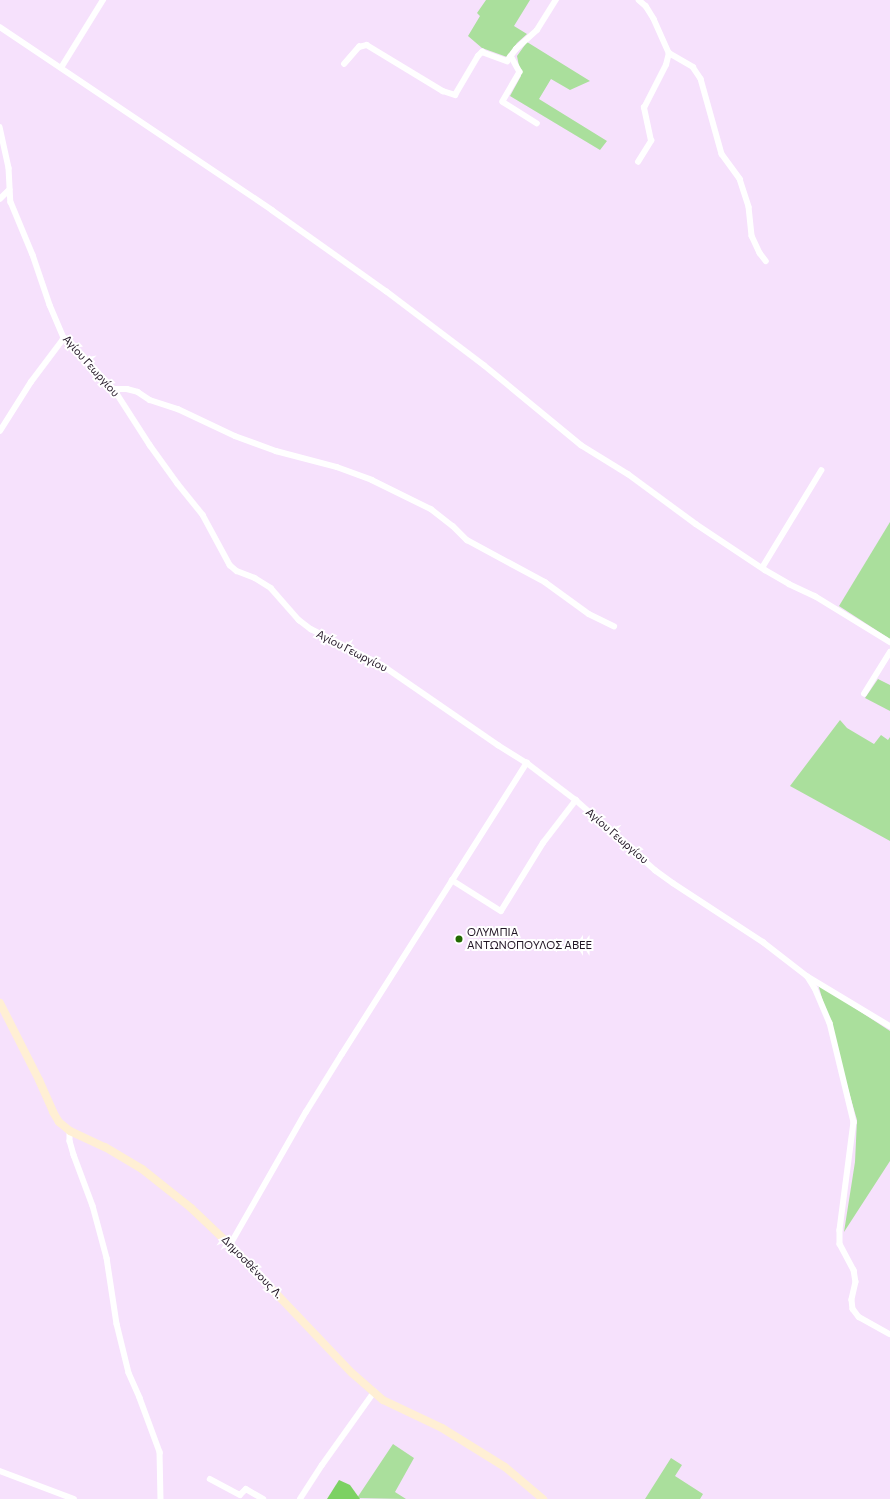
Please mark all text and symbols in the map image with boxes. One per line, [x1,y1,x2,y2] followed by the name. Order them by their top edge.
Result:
[60,333,122,399] street label: Αγίου Γεωργίου
[314,627,390,675] street label: Αγίου Γεωργίου
[583,805,651,867] street label: Αγίου Γεωργίου
[467,926,592,952] place label: ΟΛΥΜΠΙΑ ΑΝΤΩΝΟΠΟΥΛΟΣ ΑΒΕΕ
[454,934,464,944] marker: ΟΛΥΜΠΙΑ ΑΝΤΩΝΟΠΟΥΛΟΣ ΑΒΕΕ
[219,1233,285,1301] street label: Δημοσθένους Λ.

